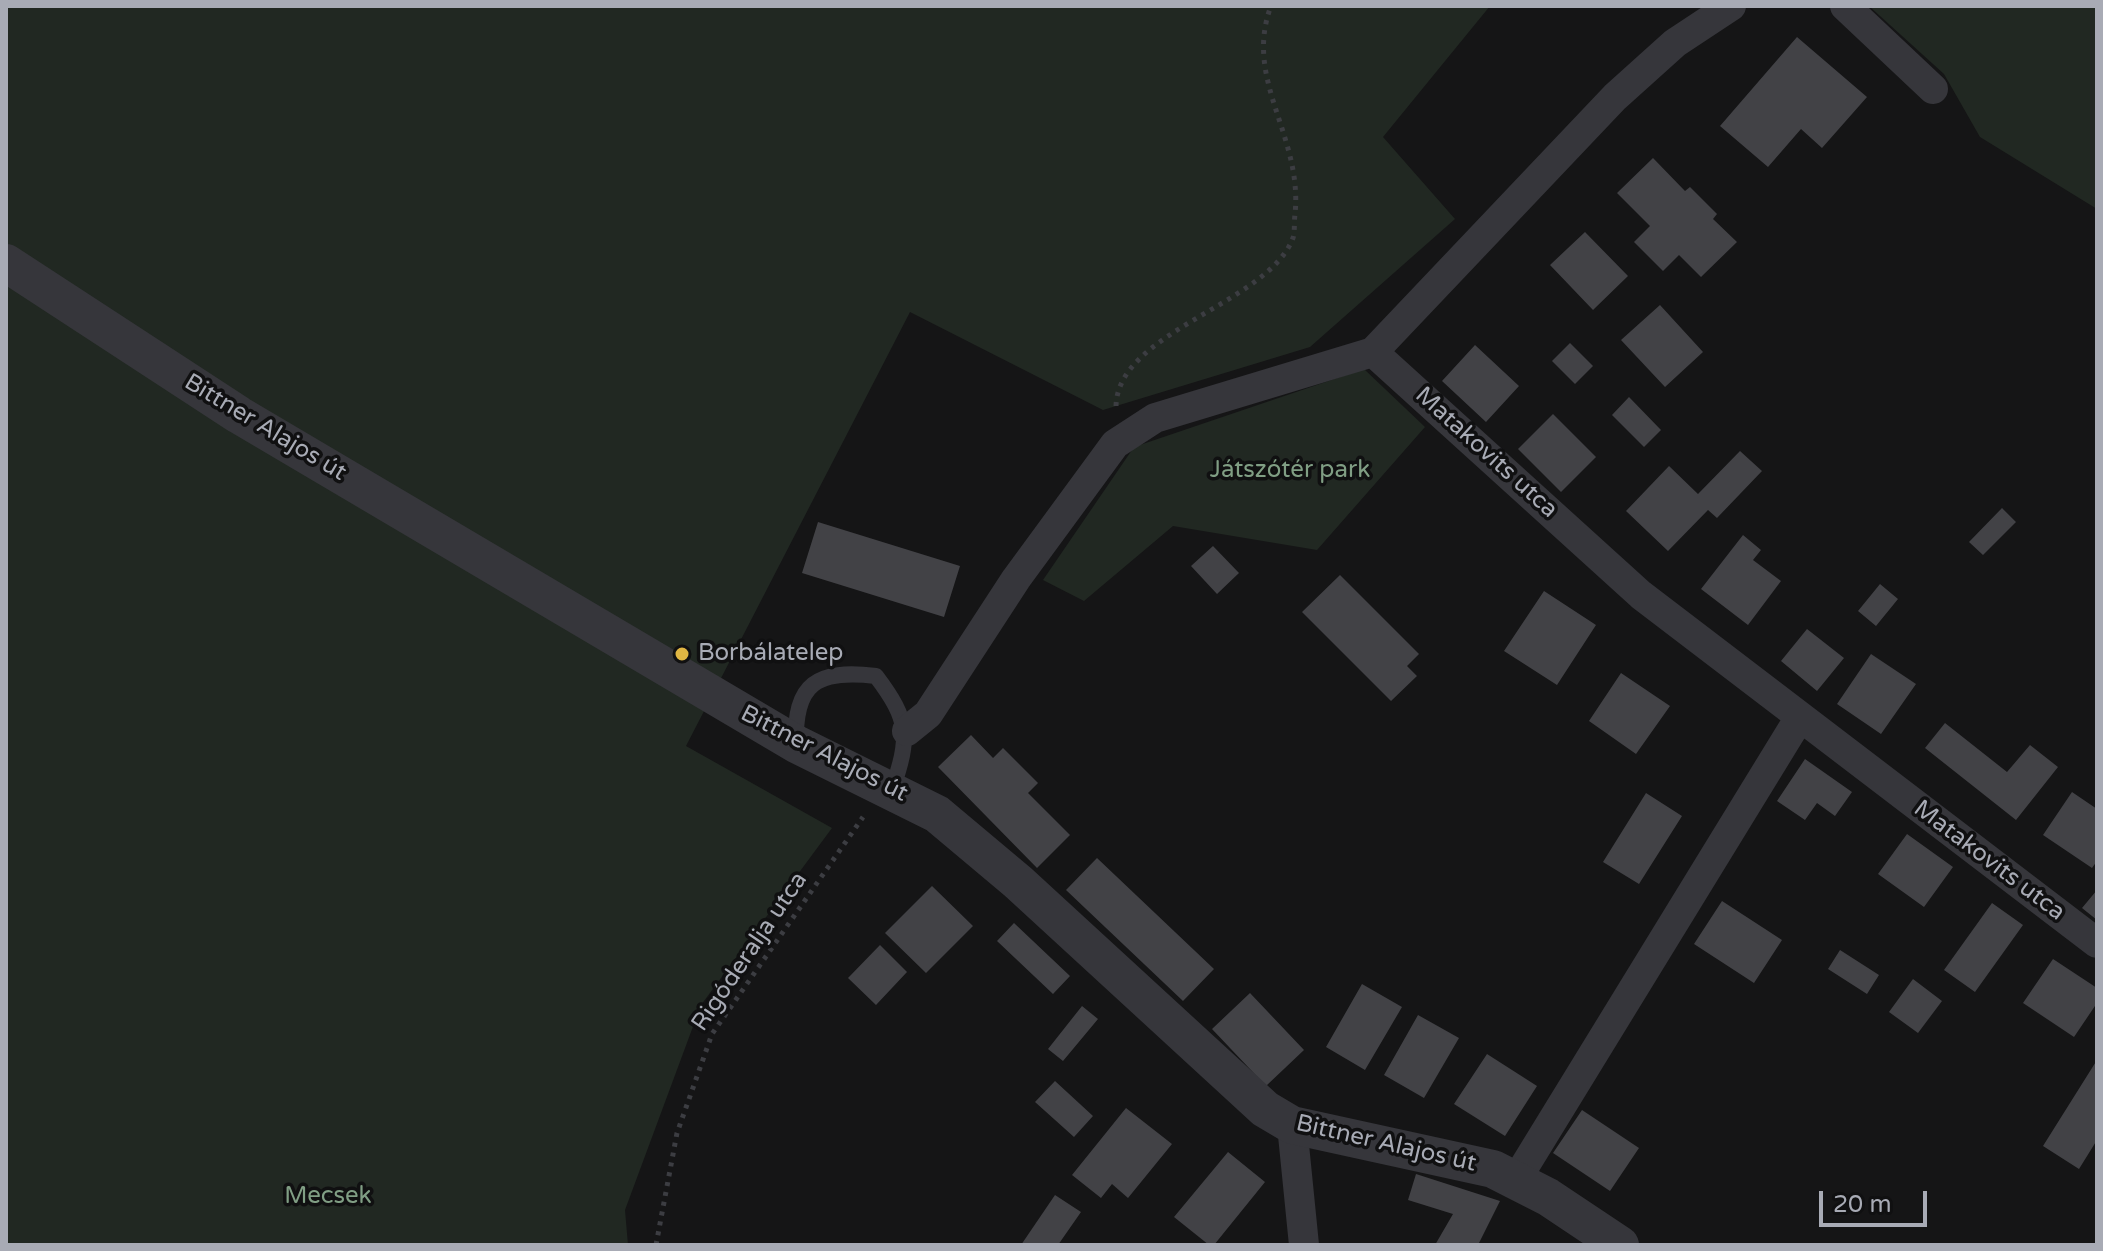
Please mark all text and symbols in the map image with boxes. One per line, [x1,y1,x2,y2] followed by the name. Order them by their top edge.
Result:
[179,368,351,488] street label: Bittner Alajos út
[1409,381,1563,525] street label: Matakovits utca
[1210,457,1370,485] park label: Játszótér park
[698,640,843,668] place label: Borbálatelep
[673,645,691,663] marker: Borbálatelep
[736,699,912,809] street label: Bittner Alajos út
[1908,795,2070,927] street label: Matakovits utca
[686,867,814,1037] street label: Rigóderalja utca
[1293,1109,1479,1179] street label: Bittner Alajos út
[1823,1175,1931,1225] scale bar
[284,1183,372,1211] park label: Mecsek
[1833,1190,1891,1219] text: 20 m

